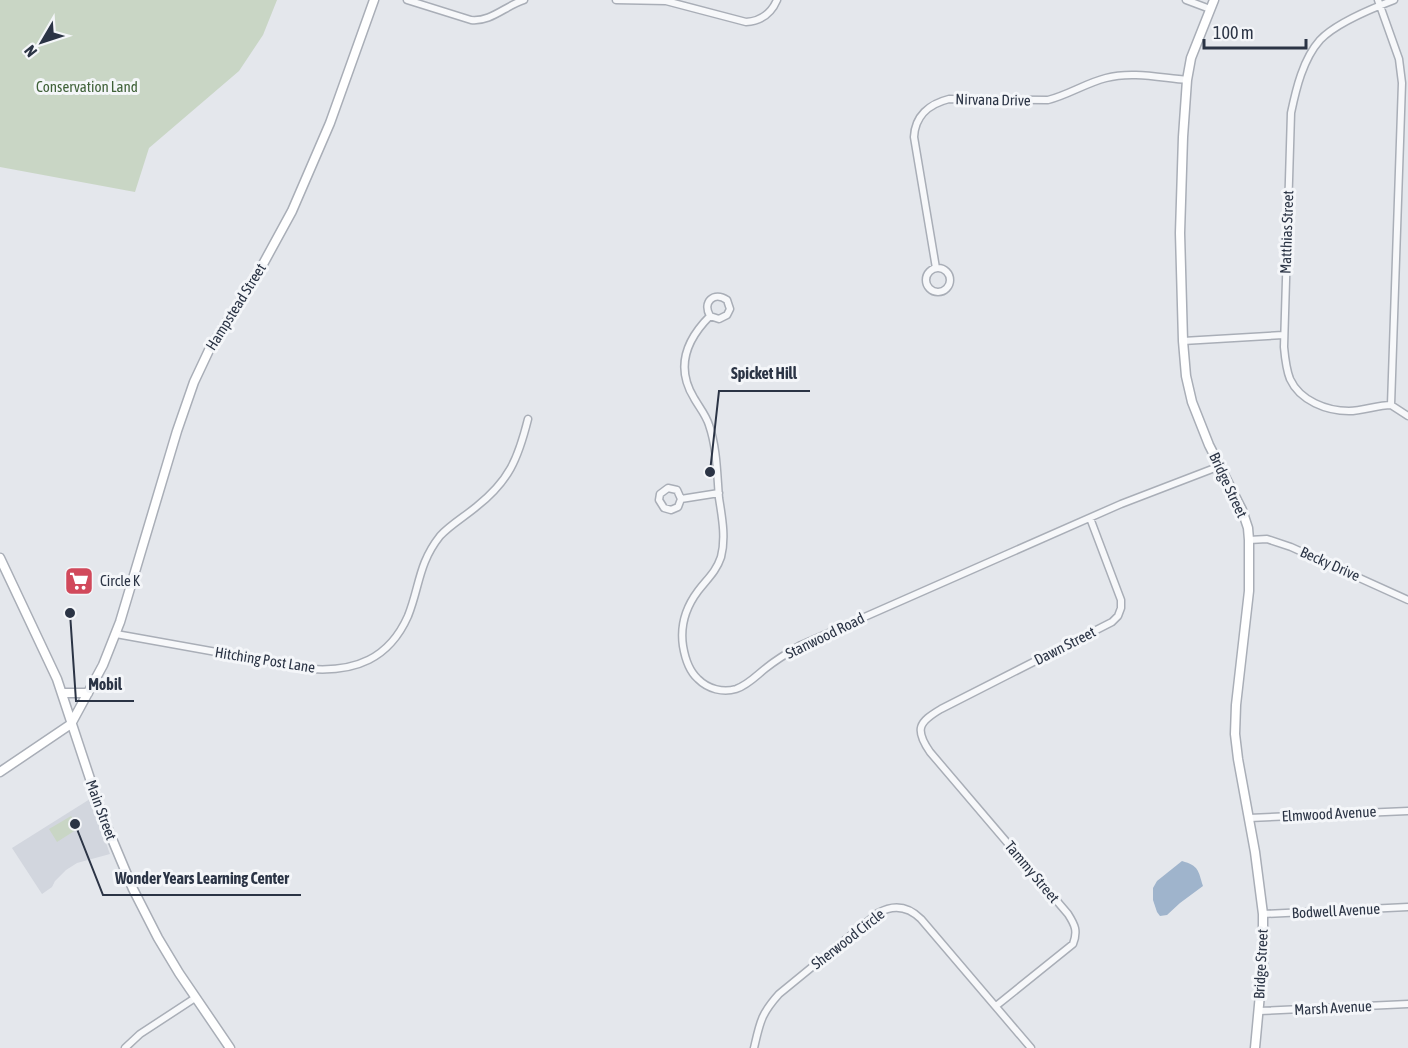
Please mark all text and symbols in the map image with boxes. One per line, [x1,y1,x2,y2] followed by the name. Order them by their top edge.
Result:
[12,12,72,72] north arrow
[1204,12,1306,50] scale bar
[1213,22,1254,43] text: 100 m
[20,42,40,61] text: N
[36,78,138,95] park label: Conservation Land
[955,90,1031,109] street label: Nirvana Drive
[1277,190,1296,274] street label: Matthias Street
[202,260,269,353] street label: Hampstead Street
[719,357,810,391] callout: Spicket Hill
[731,364,798,382] text: Spicket Hill
[1206,449,1251,520] street label: Bridge Street
[1298,543,1363,584] street label: Becky Drive
[63,565,95,597] supermarket icon: Circle K
[100,572,141,589] place label: Circle K
[783,609,867,662] street label: Stanwood Road
[1031,623,1098,668] street label: Dawn Street
[214,643,317,676] street label: Hitching Post Lane
[76,667,134,701] callout: Mobil
[88,675,123,693] text: Mobil
[83,777,120,842] street label: Main Street
[1281,803,1377,824] street label: Elmwood Avenue
[1002,837,1063,906] street label: Tammy Street
[103,861,301,895] callout: Wonder Years Learning Center
[114,869,289,887] text: Wonder Years Learning Center
[1291,900,1381,921] street label: Bodwell Avenue
[808,905,888,972] street label: Sherwood Circle
[1250,929,1271,999] street label: Bridge Street
[1294,997,1372,1018] street label: Marsh Avenue

